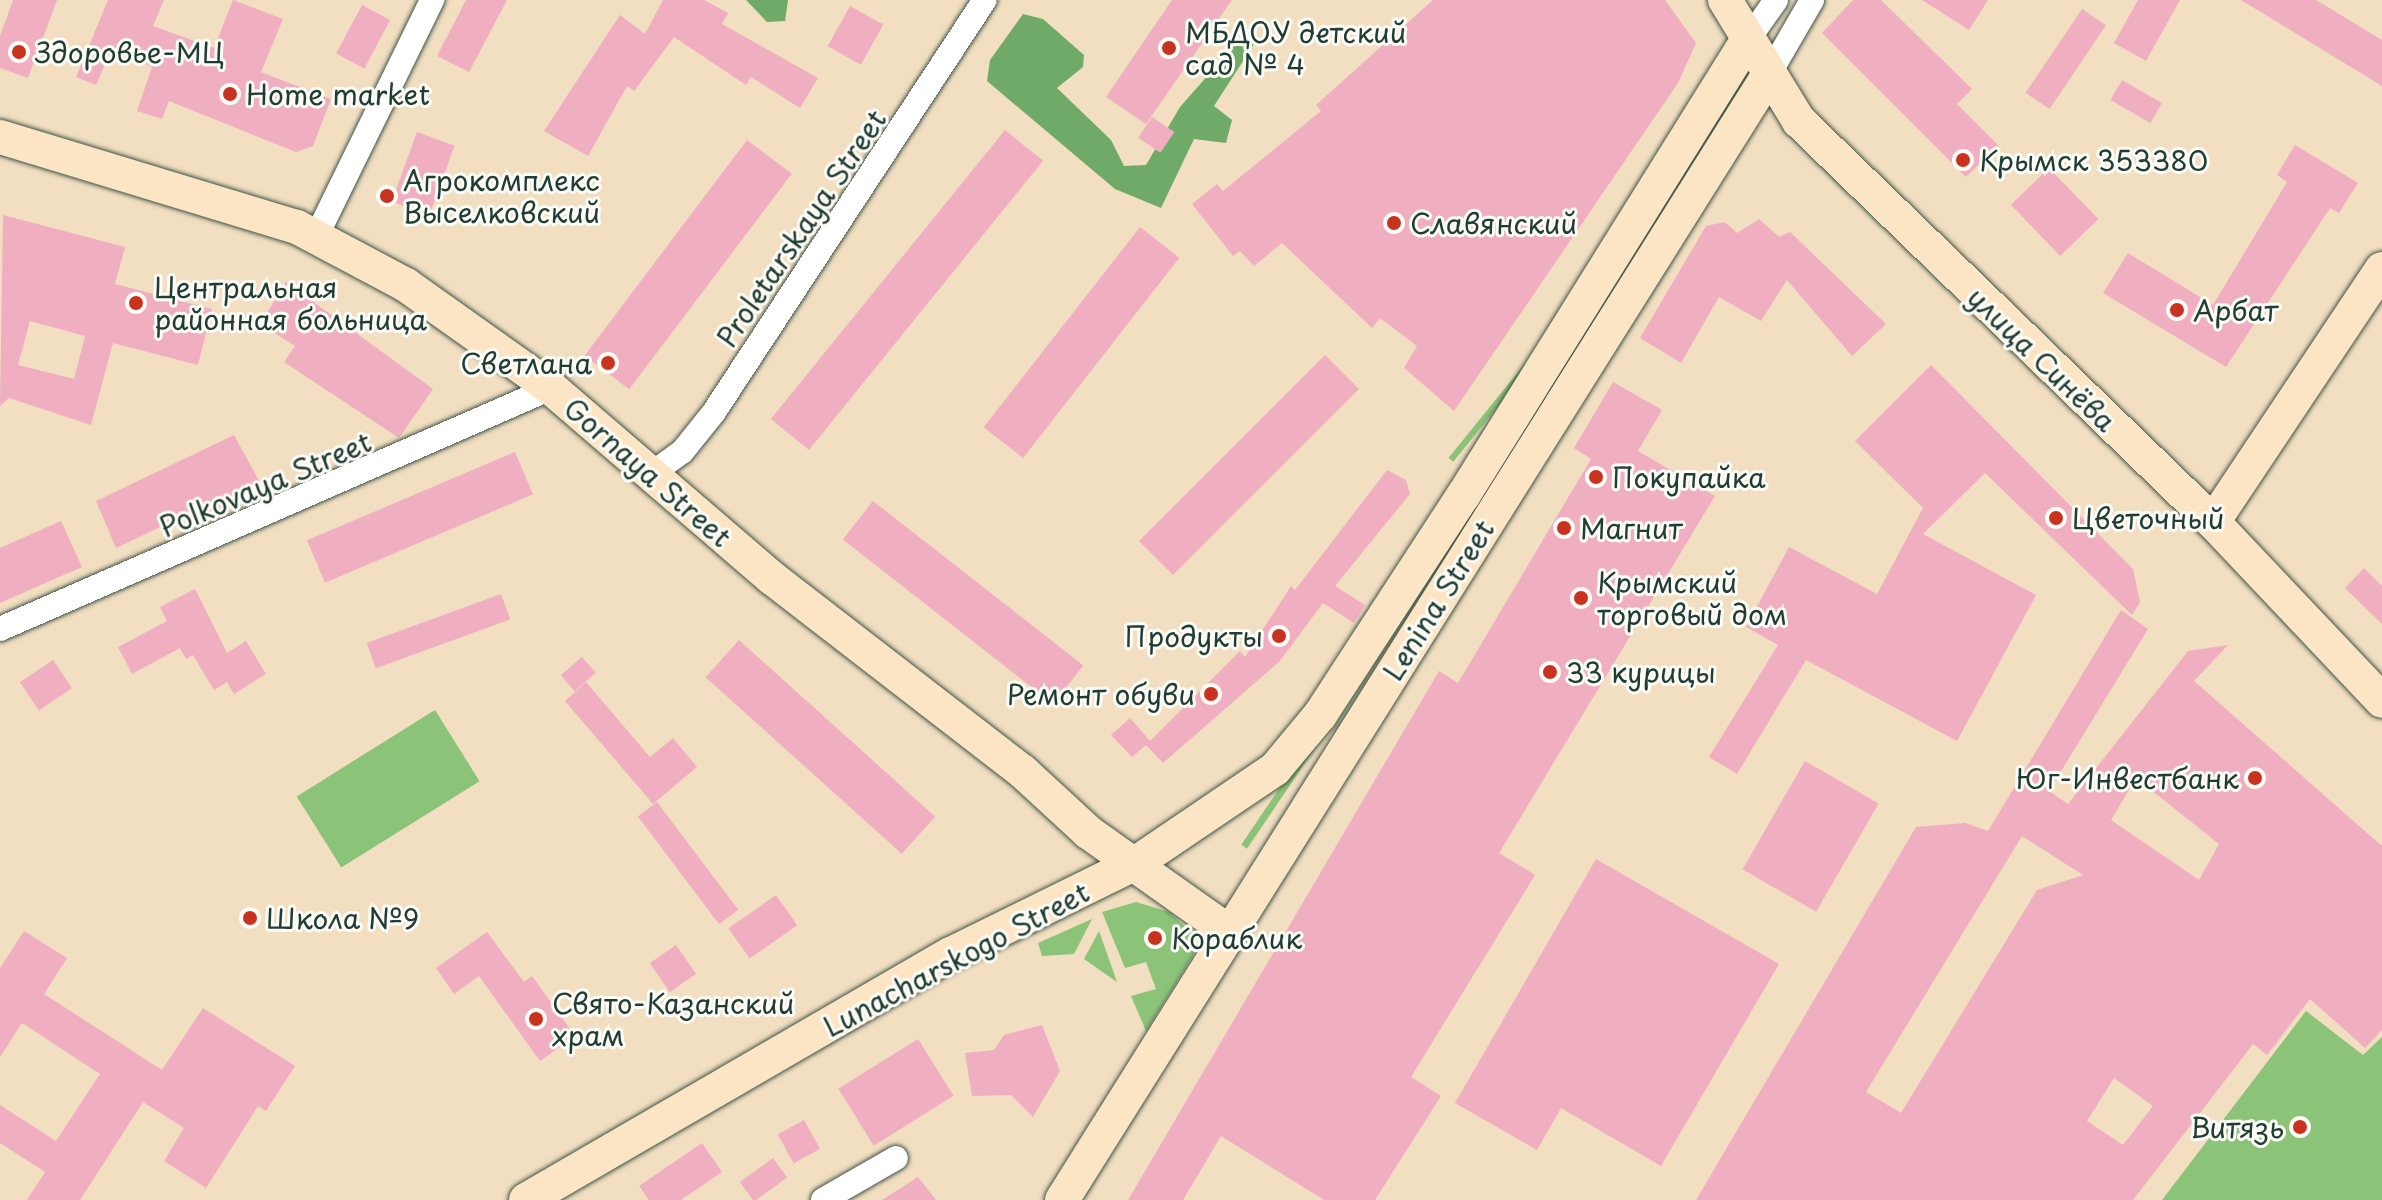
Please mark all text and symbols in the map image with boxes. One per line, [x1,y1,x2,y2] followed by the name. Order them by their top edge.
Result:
[1185,15,1408,81] place label: МБДОУ детский сад № 4
[35,35,224,69] place label: Здоровье-МЦ
[1160,39,1178,57] marker: МБДОУ детский сад № 4
[10,43,28,61] marker: Здоровье-МЦ
[246,77,431,111] place label: Home market
[221,85,239,103] marker: Home market
[709,103,893,353] street label: Proletarskaya Street
[1979,143,2209,177] place label: Крымск 353380
[1954,151,1972,169] marker: Крымск 353380
[403,163,600,229] place label: Агрокомплекс Выселковский
[378,187,396,205] marker: Агрокомплекс Выселковский
[1410,206,1577,240] place label: Славянский
[1385,214,1403,232] marker: Славянский
[154,270,426,336] place label: Центральная районная больница
[1960,279,2124,439] street label: улица Синёва
[125,292,147,314] marker: Центральная районная больница
[2193,293,2278,327] place label: Арбат
[2168,301,2186,319] marker: Арбат
[460,346,592,380] place label: Светлана
[599,354,617,372] marker: Светлана
[557,390,739,554] street label: Gornaya Street
[153,424,377,544] street label: Polkovaya Street
[1612,460,1766,494] place label: Покупайка
[1587,468,1605,486] marker: Покупайка
[2072,501,2224,535] place label: Цветочный
[2047,509,2065,527] marker: Цветочный
[1580,511,1682,545] place label: Магнит
[1375,514,1501,686] street label: Lenina Street
[1555,519,1573,537] marker: Магнит
[1597,565,1787,631] place label: Крымский торговый дом
[1572,589,1590,607] marker: Крымский торговый дом
[1125,619,1263,653] place label: Продукты
[1270,627,1288,645] marker: Продукты
[1566,655,1716,689] place label: 33 курицы
[1541,663,1559,681] marker: 33 курицы
[1006,677,1195,711] place label: Ремонт обуви
[1202,685,1220,703] marker: Ремонт обуви
[2016,761,2239,795] place label: Юг-Инвестбанк
[2246,769,2264,787] marker: Юг-Инвестбанк
[817,875,1095,1043] street label: Lunacharskogo Street
[266,901,420,935] place label: Школа №9
[241,909,259,927] marker: Школа №9
[1171,921,1302,955] place label: Кораблик
[1146,929,1164,947] marker: Кораблик
[552,986,794,1052] place label: Свято-Казанский храм
[527,1010,545,1028] marker: Свято-Казанский храм
[2190,1110,2284,1144] place label: Витязь
[2291,1118,2309,1136] marker: Витязь

